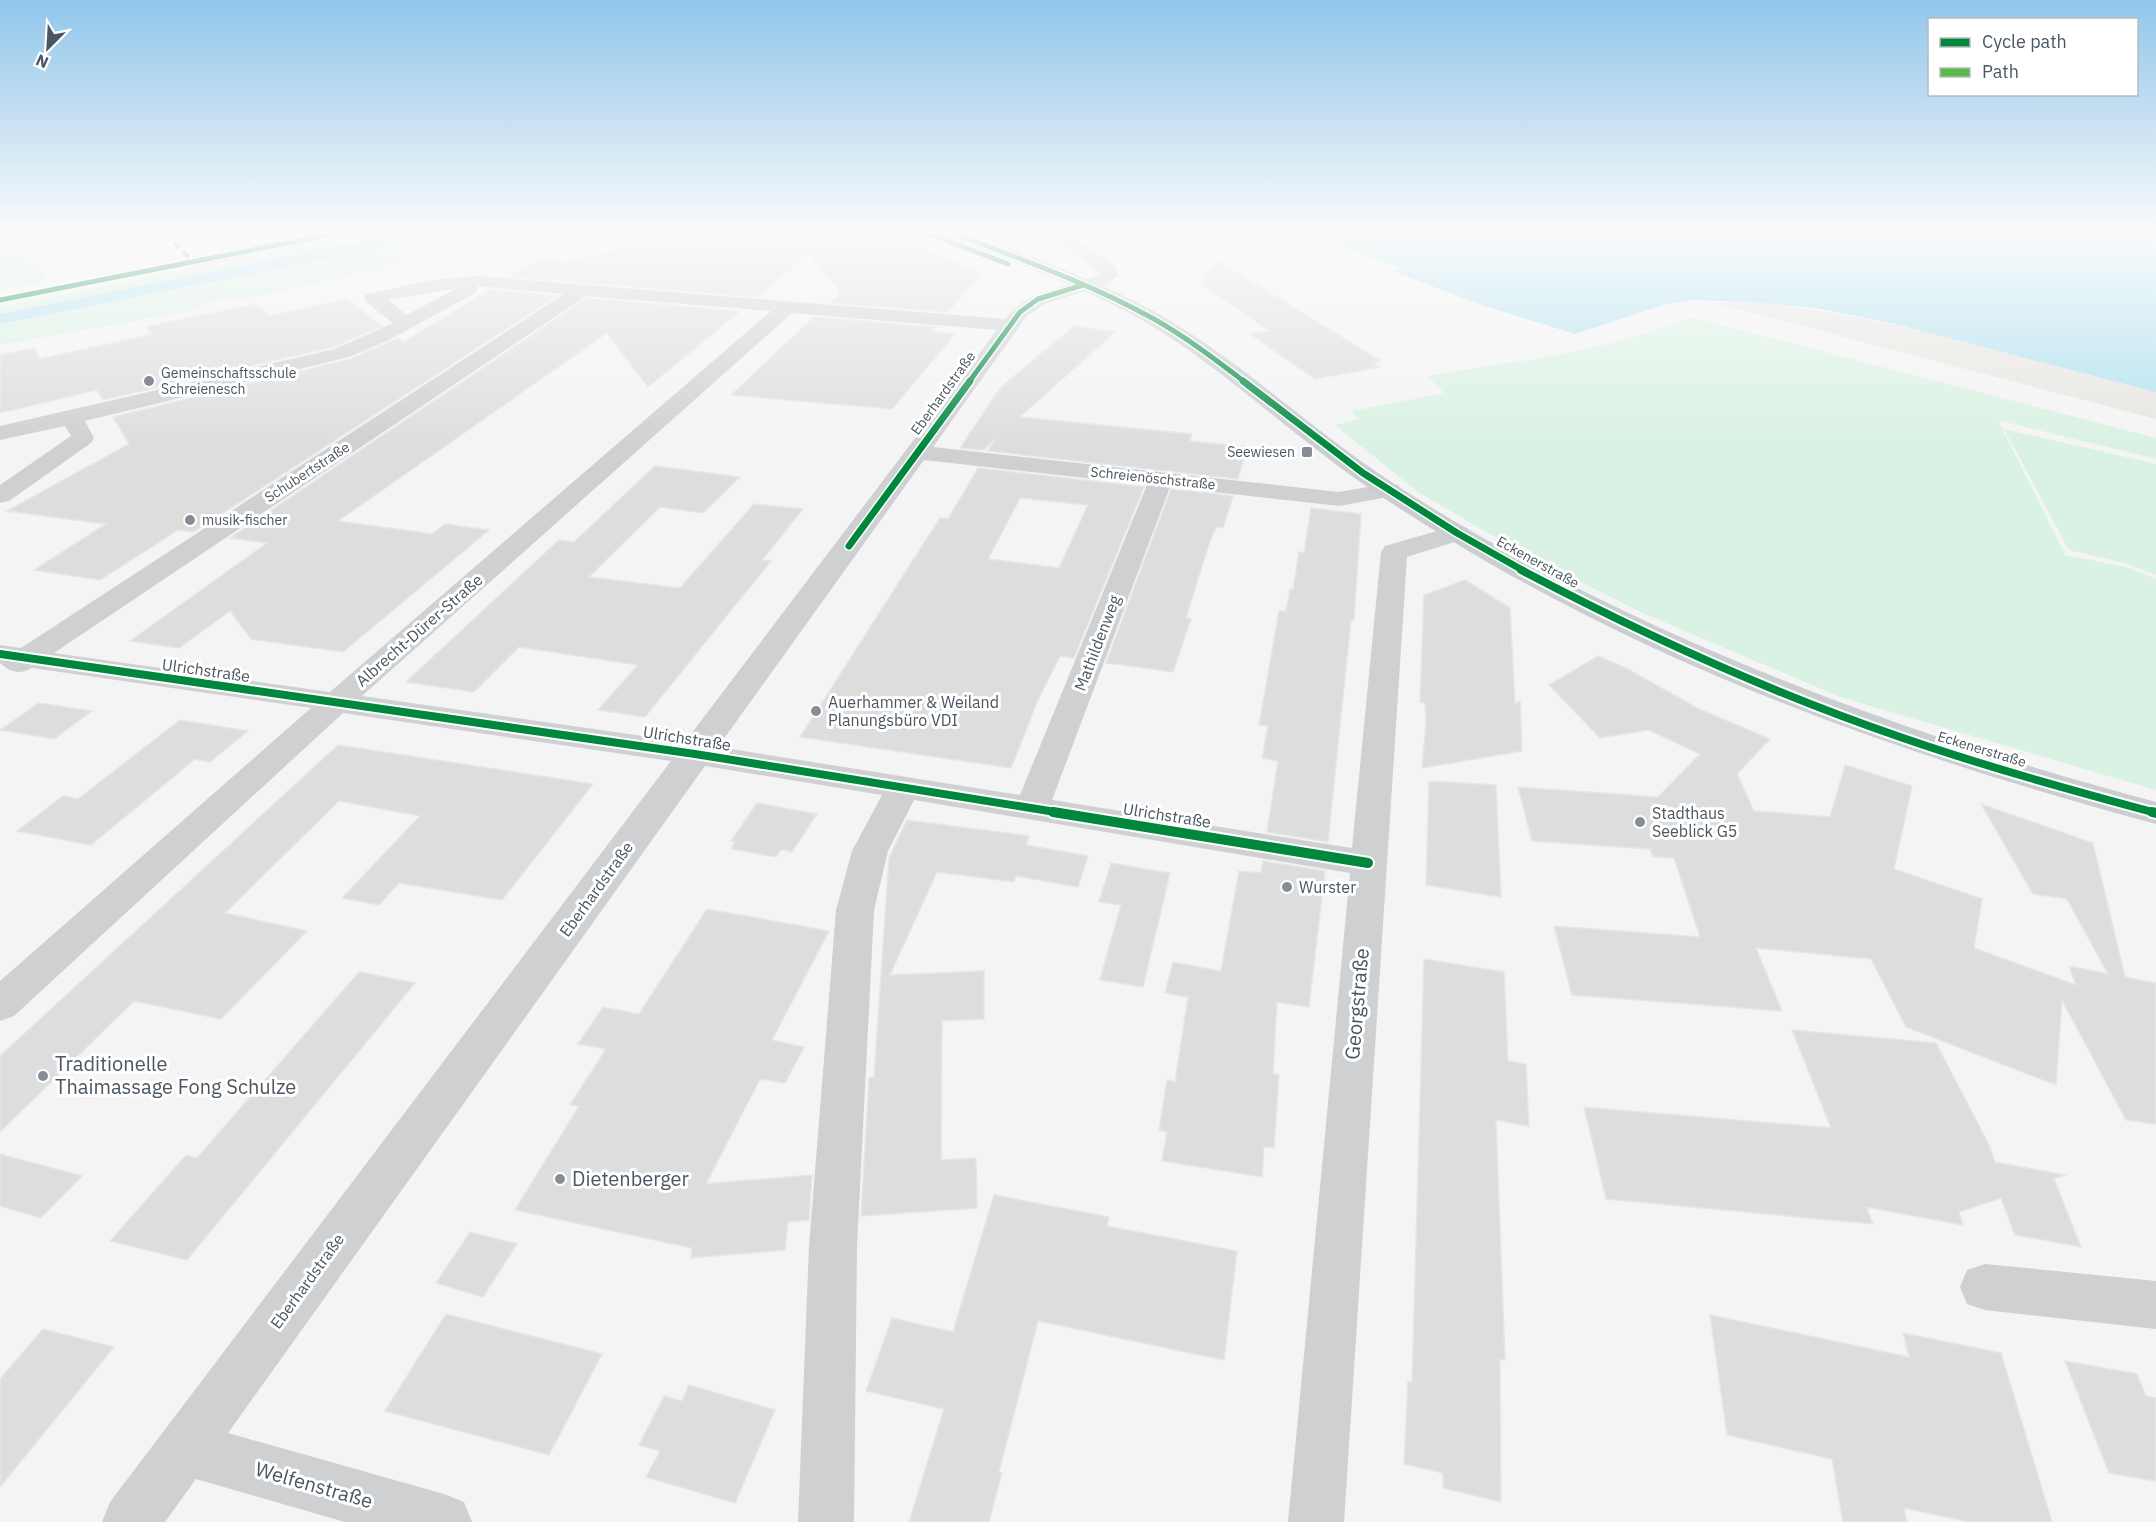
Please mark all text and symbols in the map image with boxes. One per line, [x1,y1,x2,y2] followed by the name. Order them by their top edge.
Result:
[18,18,78,78] north arrow
[1928,18,2138,96] legend
[1982,30,2067,53] text: Cycle path
[33,50,51,73] text: N
[1982,60,2019,83] text: Path
[907,348,979,438] street label: Eberhardstraße
[161,364,297,398] place label: Gemeinschaftsschule Schreienesch
[142,374,156,388] marker: Gemeinschaftsschule Schreienesch
[261,438,353,506] street label: Schubertstraße
[1227,443,1295,461] place label: Seewiesen
[1300,445,1314,459] marker: Seewiesen
[1090,462,1217,494] street label: Schreienöschstraße
[202,511,287,529] place label: musik-fischer
[183,513,197,527] marker: musik-fischer
[1494,532,1583,592] street label: Eckenerstraße
[351,569,487,691] street label: Albrecht-Dürer-Straße
[1070,592,1125,694] street label: Mathildenweg
[161,654,252,686] street label: Ulrichstraße
[828,692,999,730] place label: Auerhammer & Weiland Planungsbüro VDI
[809,704,823,718] marker: Auerhammer & Weiland Planungsbüro VDI
[642,721,733,755] street label: Ulrichstraße
[1936,727,2029,771] street label: Eckenerstraße
[1122,798,1213,832] street label: Ulrichstraße
[1652,803,1737,841] place label: Stadthaus Seeblick G5
[1633,815,1647,829] marker: Stadthaus Seeblick G5
[555,837,637,940] street label: Eberhardstraße
[1299,877,1356,897] place label: Wurster
[1280,880,1294,894] marker: Wurster
[1338,947,1375,1061] street label: Georgstraße
[55,1050,296,1100] place label: Traditionelle Thaimassage Fong Schulze
[36,1069,50,1083] marker: Traditionelle Thaimassage Fong Schulze
[572,1165,689,1192] place label: Dietenberger
[553,1172,567,1186] marker: Dietenberger
[266,1229,348,1332] street label: Eberhardstraße
[252,1455,376,1514] street label: Welfenstraße

